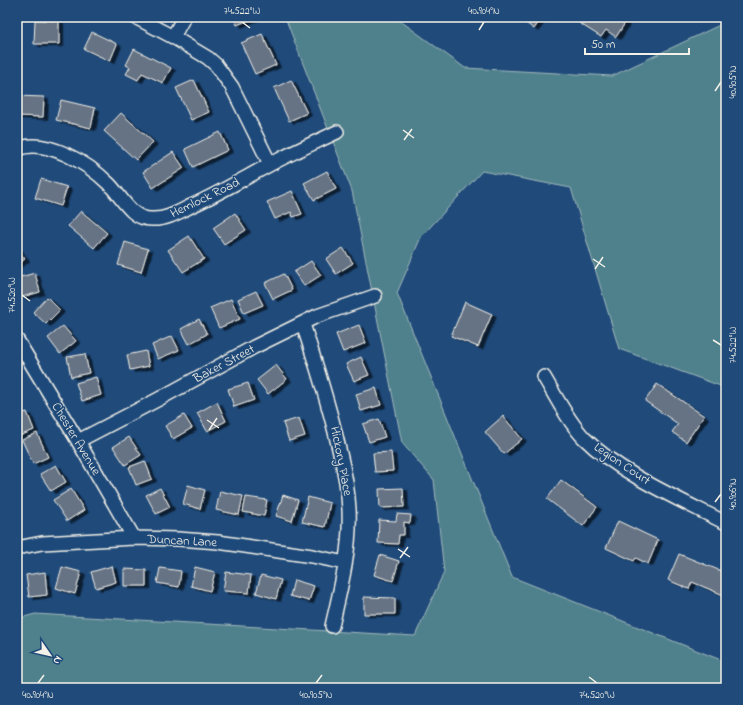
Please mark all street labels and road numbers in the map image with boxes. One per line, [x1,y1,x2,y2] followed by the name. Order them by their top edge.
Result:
[167,173,244,223] street label: Hemlock Road
[189,340,259,389] street label: Baker Street
[47,399,105,479] street label: Chester Avenue
[324,425,357,498] street label: Hickory Place
[589,438,655,491] street label: Legion Court
[146,530,218,552] street label: Duncan Lane

